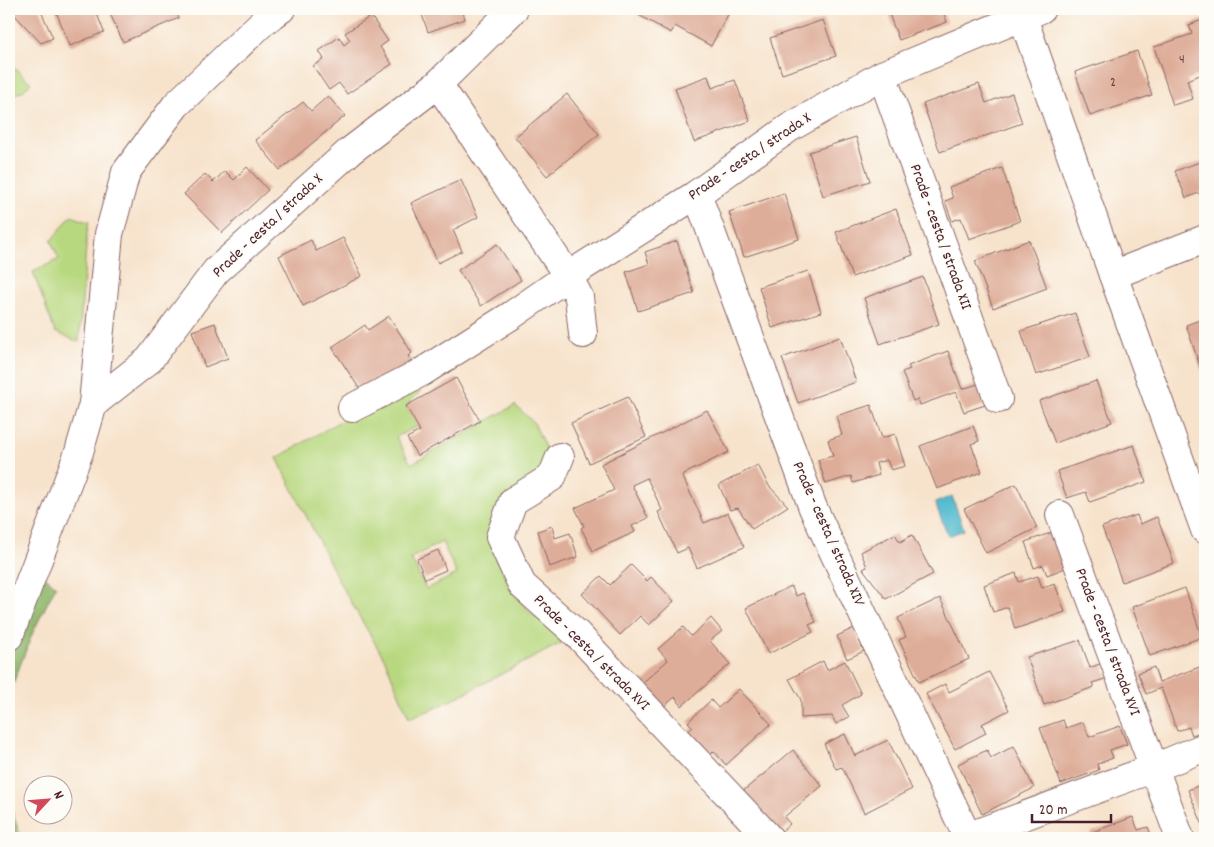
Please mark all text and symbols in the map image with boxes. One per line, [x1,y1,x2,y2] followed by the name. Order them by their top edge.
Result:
[1179,50,1185,70] house number: 4
[1110,73,1116,93] house number: 2
[684,107,816,207] street label: Prade - cesta / strada X
[903,161,977,313] street label: Prade - cesta / strada XII
[208,168,329,283] street label: Prade - cesta / strada X
[786,458,870,610] street label: Prade - cesta / strada XIV
[1068,565,1146,719] street label: Prade - cesta / strada XVI
[527,589,655,717] street label: Prade - cesta / strada XVI
[22,774,72,824] north arrow
[47,788,68,803] text: N
[1032,792,1110,824] scale bar
[1039,800,1067,822] text: 20 m

